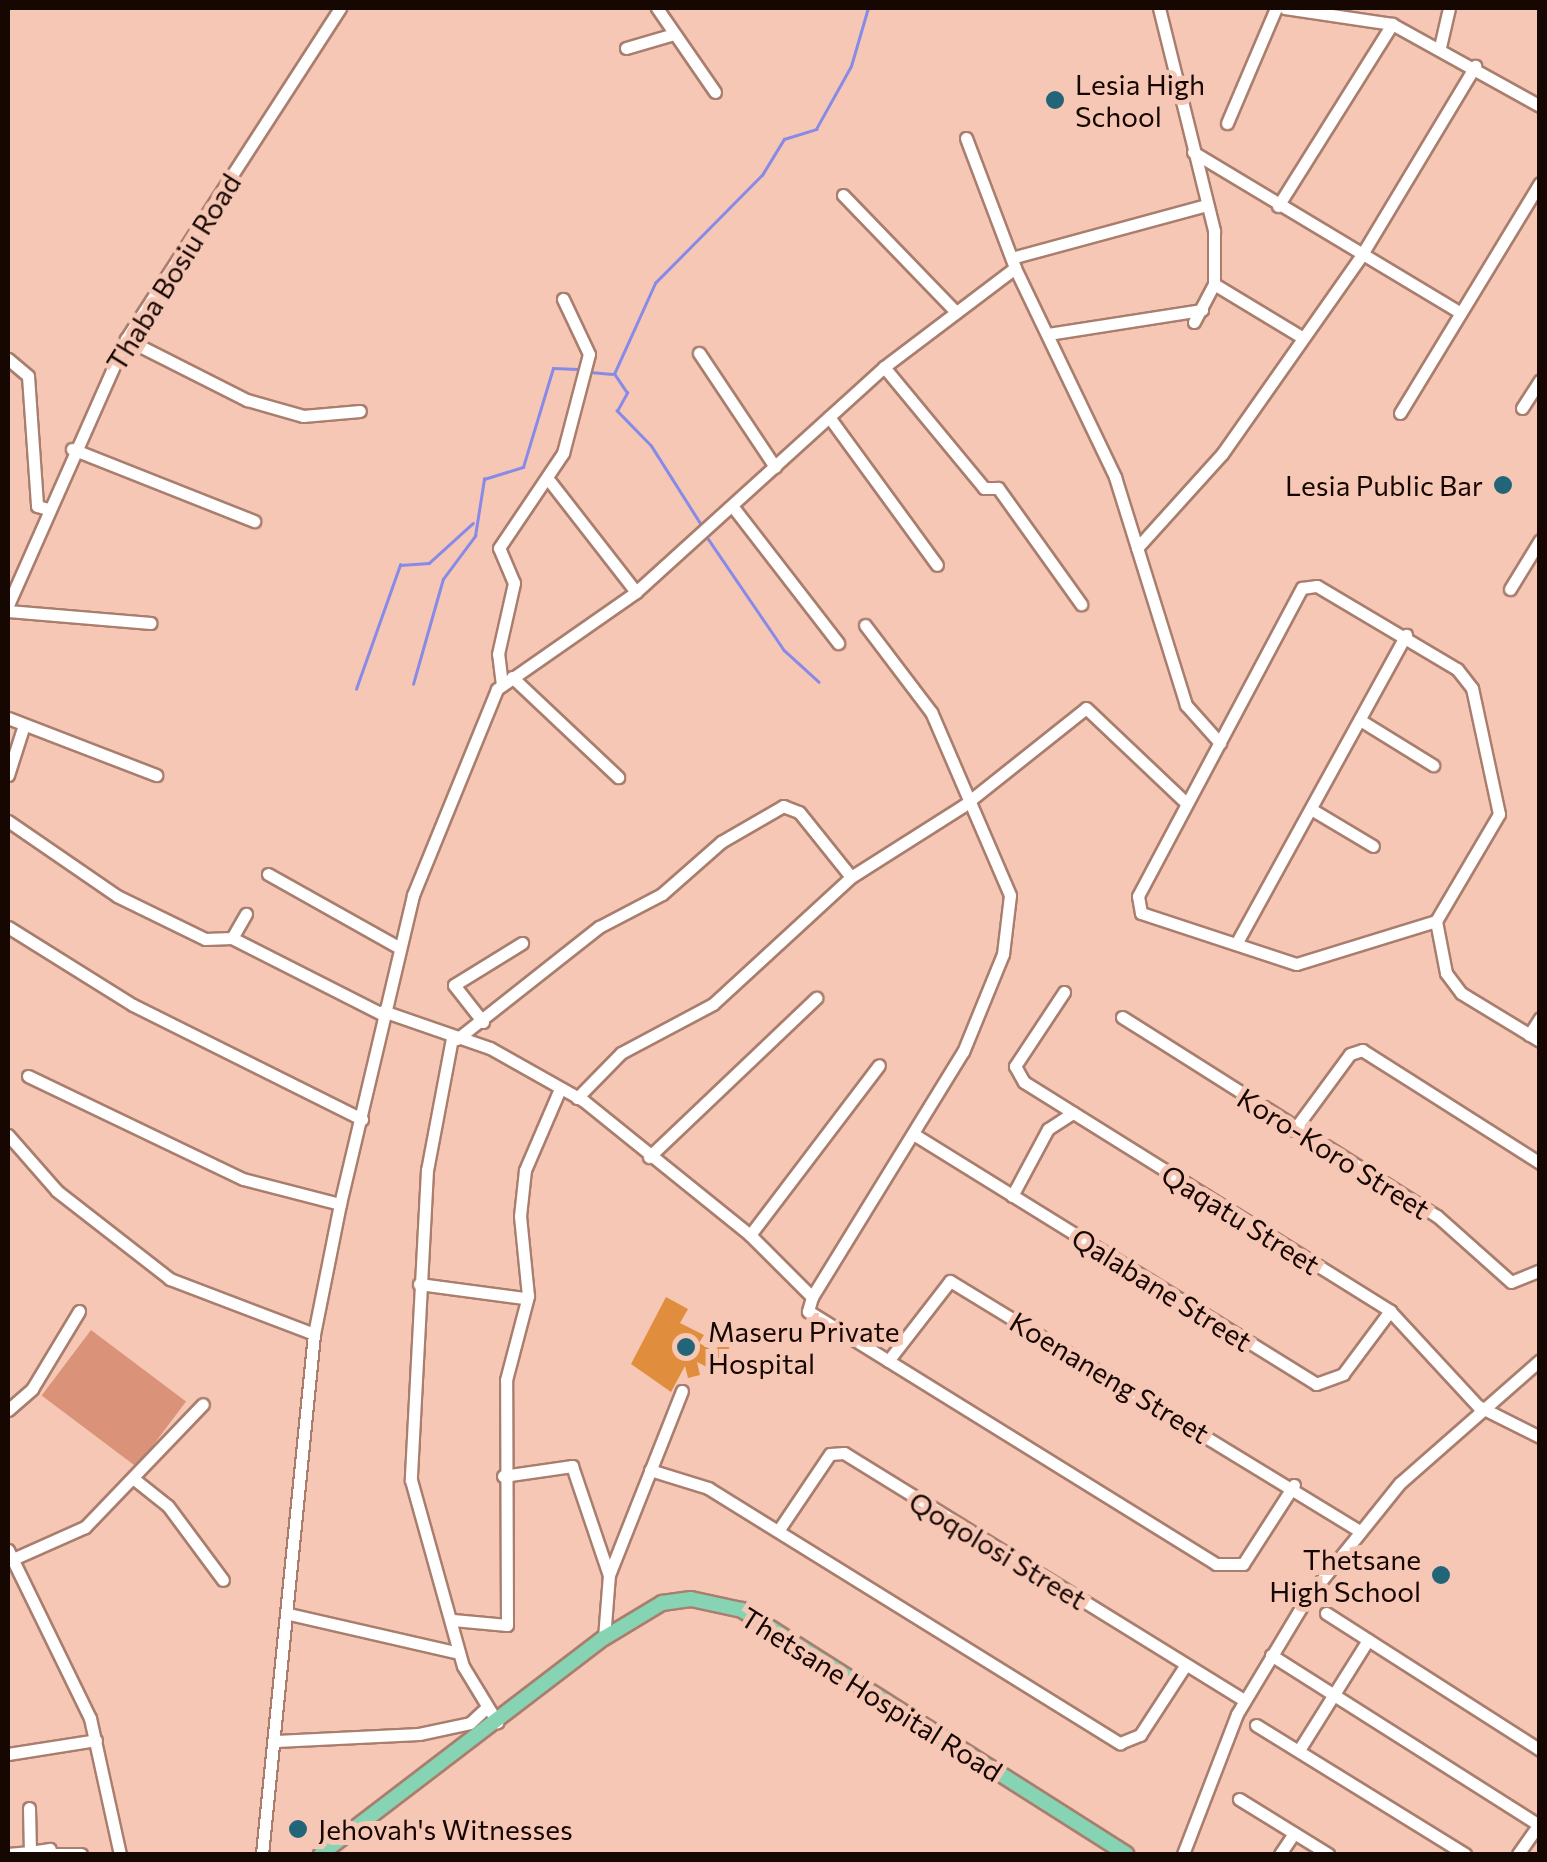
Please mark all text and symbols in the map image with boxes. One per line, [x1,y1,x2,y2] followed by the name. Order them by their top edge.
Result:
[1075,67,1205,133] place label: Lesia High School
[1044,89,1066,111] marker: Lesia High School
[99,167,247,377] street label: Thaba Bosiu Road
[1285,468,1483,502] place label: Lesia Public Bar
[1492,474,1514,496] marker: Lesia Public Bar
[1232,1080,1436,1226] street label: Koro-Koro Street
[1156,1157,1326,1281] street label: Qaqatu Street
[1066,1220,1258,1358] street label: Qalabane Street
[1004,1304,1216,1450] street label: Koenaneng Street
[708,1314,900,1380] place label: Maseru Private Hospital
[673,1334,699,1360] marker: Maseru Private Hospital
[903,1484,1093,1616] street label: Qoqolosi Street
[1269,1542,1421,1608] place label: Thetsane High School
[1430,1564,1452,1586] marker: Thetsane High School
[735,1600,1009,1788] street label: Thetsane Hospital Road
[318,1812,573,1846] place label: Jehovah's Witnesses
[287,1818,309,1840] marker: Jehovah's Witnesses

